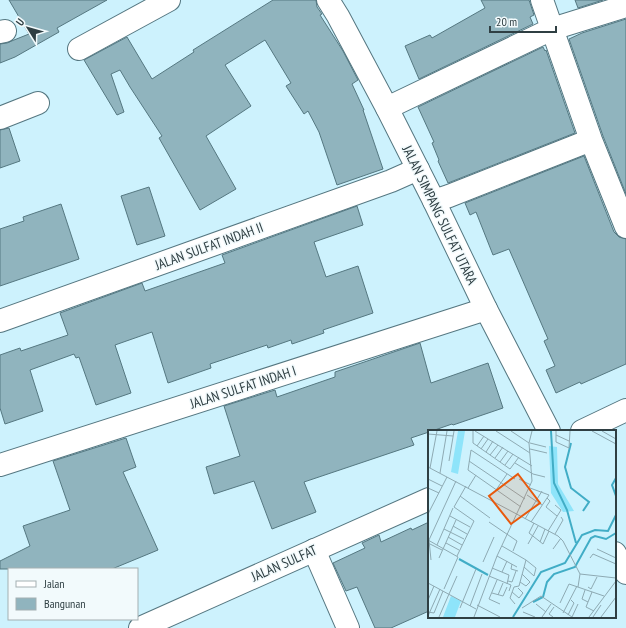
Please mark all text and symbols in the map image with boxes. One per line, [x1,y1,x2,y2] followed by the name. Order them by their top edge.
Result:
[8,8,48,48] north arrow
[490,8,556,34] scale bar
[496,14,517,29] text: 20 m
[13,15,28,28] text: U
[398,142,482,288] street label: JALAN SIMPANG SULFAT UTARA
[151,218,266,274] street label: JALAN SULFAT INDAH II
[187,361,298,413] street label: JALAN SULFAT INDAH I
[428,430,616,618] inset map
[247,540,320,586] street label: JALAN SULFAT
[8,568,138,620] legend
[43,576,65,591] text: Jalan
[44,596,85,611] text: Bangunan

